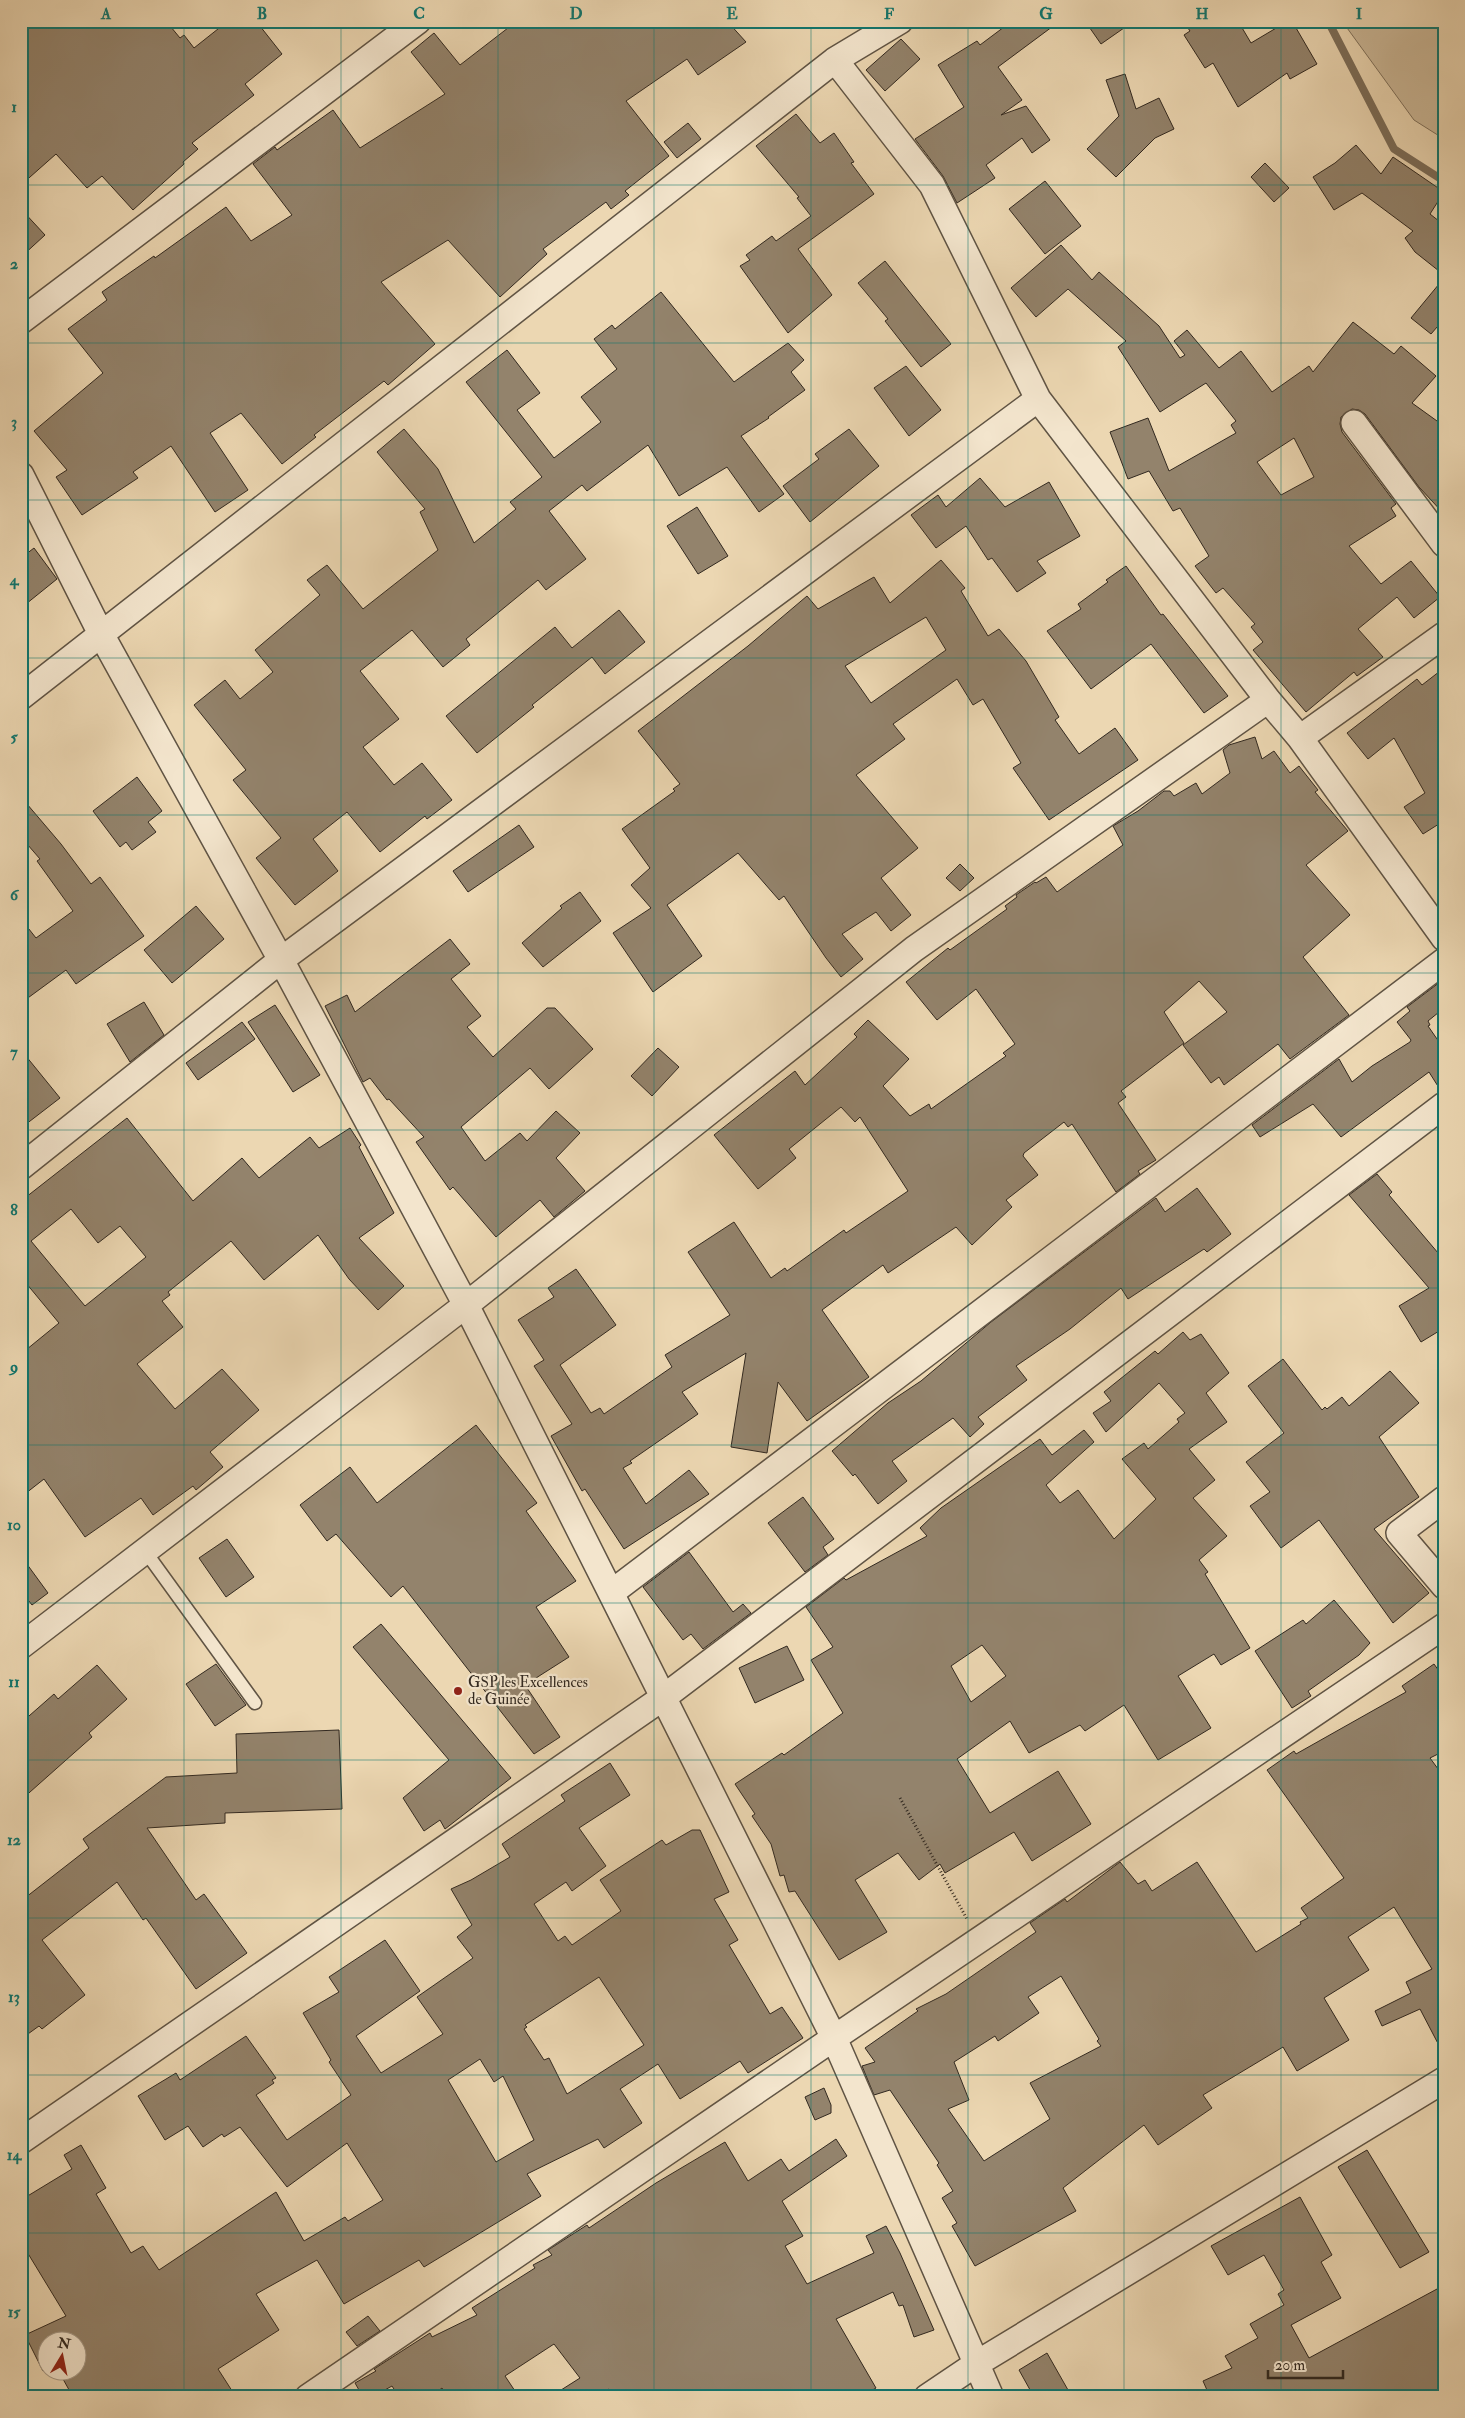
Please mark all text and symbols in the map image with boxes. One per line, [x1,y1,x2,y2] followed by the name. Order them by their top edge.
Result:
[100,4,112,24] text: A
[257,4,267,24] text: B
[413,4,425,24] text: C
[569,4,583,24] text: D
[726,4,738,24] text: E
[884,4,894,24] text: F
[1039,4,1053,24] text: G
[1195,4,1209,24] text: H
[1356,4,1363,24] text: I
[11,97,17,117] text: 1
[10,254,18,274] text: 2
[11,412,17,432] text: 3
[9,570,20,590] text: 4
[10,727,18,747] text: 5
[10,885,20,905] text: 6
[10,1042,18,1062] text: 7
[10,1200,18,1220] text: 8
[8,1357,18,1377] text: 9
[7,1515,21,1535] text: 10
[8,1672,20,1692] text: 11
[468,1673,588,1709] place label: GSP les Excellences de Guinée
[452,1685,464,1697] marker: GSP les Excellences de Guinée
[7,1830,21,1850] text: 12
[8,1987,20,2007] text: 13
[7,2145,23,2165] text: 14
[8,2302,21,2322] text: 15
[38,2330,88,2380] north arrow
[56,2334,72,2353] text: N
[1268,2348,1342,2380] scale bar
[1275,2356,1305,2375] text: 20 m

